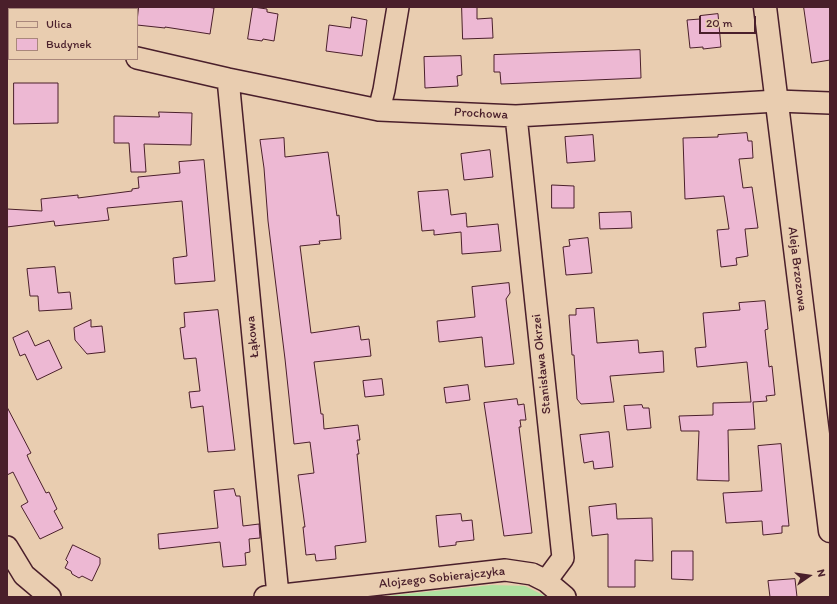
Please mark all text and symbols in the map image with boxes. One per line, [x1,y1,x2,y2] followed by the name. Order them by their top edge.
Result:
[8,8,138,60] legend
[701,8,758,34] scale bar
[706,16,733,30] text: 20 m
[46,17,72,31] text: Ulica
[46,37,91,51] text: Budynek
[453,105,509,123] street label: Prochowa
[784,226,810,312] street label: Aleja Brzozowa
[529,313,555,415] street label: Stanisława Okrzei
[243,315,263,359] street label: Łąkowa
[789,556,829,596] north arrow
[378,564,506,592] street label: Alojzego Sobierajczyka
[814,568,828,578] text: N

